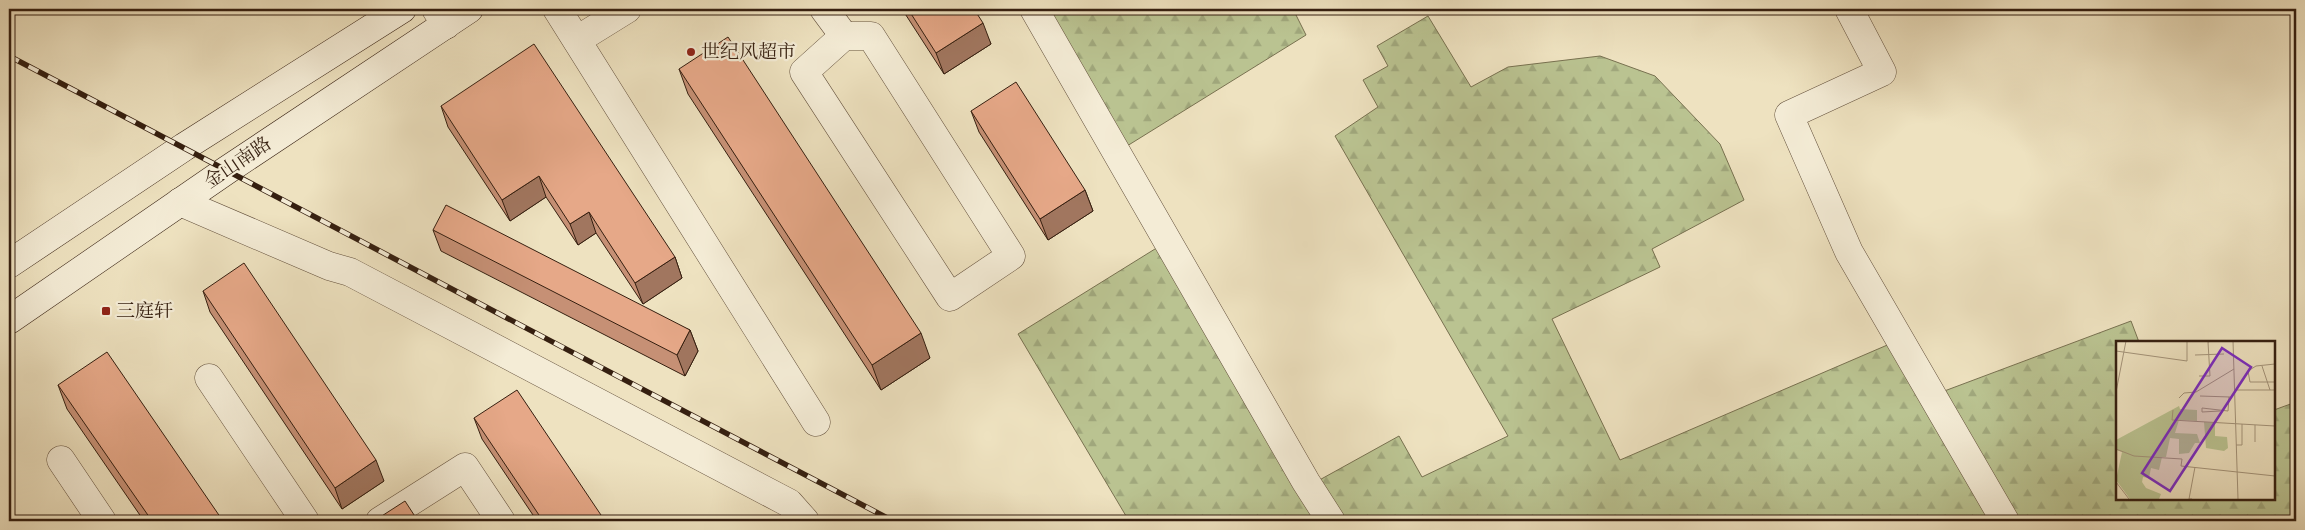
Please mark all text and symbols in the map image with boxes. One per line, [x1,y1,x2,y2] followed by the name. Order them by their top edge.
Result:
[701,41,796,64] place label: 世纪风超市
[685,46,697,58] marker: 世纪风超市
[200,132,276,194] street label: 金山南路
[116,300,173,323] place label: 三庭轩
[100,305,112,317] marker: 三庭轩
[2116,341,2275,500] inset map

